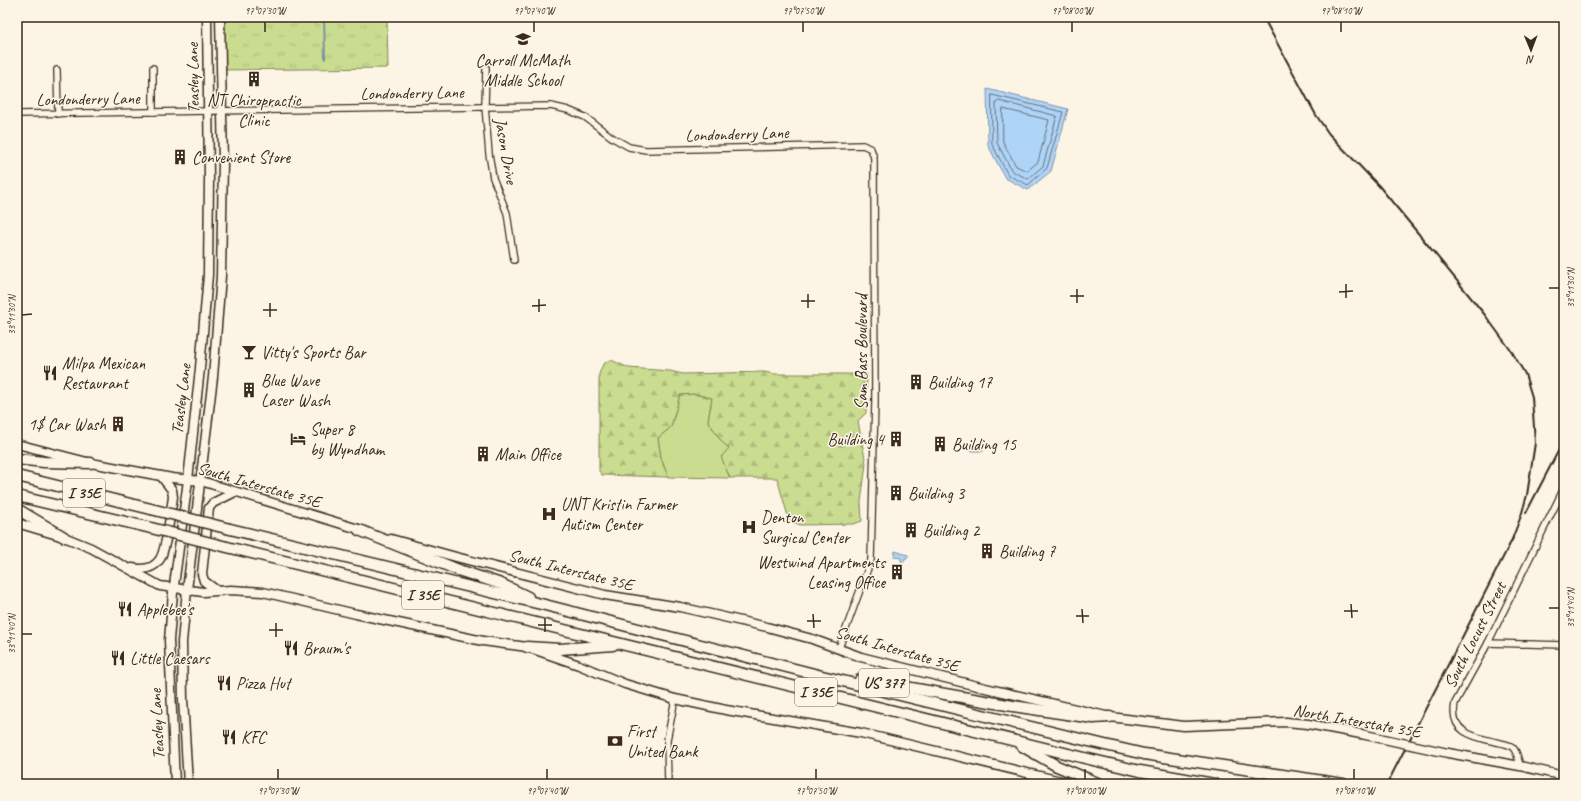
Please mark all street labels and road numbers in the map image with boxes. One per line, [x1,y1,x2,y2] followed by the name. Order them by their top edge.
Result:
[182,41,204,113] street label: Teasley Lane
[360,82,465,104] street label: Londonderry Lane
[36,88,141,110] street label: Londonderry Lane
[490,116,522,187] street label: Jason Drive
[685,122,791,146] street label: Londonderry Lane
[851,292,872,410] street label: Sam Bass Boulevard
[166,361,196,435] street label: Teasley Lane
[195,457,325,513] street label: South Interstate 35E
[63,479,105,507] road number: I 35E
[507,544,637,596] street label: South Interstate 35E
[1439,576,1512,691] street label: South Locust Street
[402,581,444,609] road number: I 35E
[833,621,963,677] street label: South Interstate 35E
[859,669,909,697] road number: US 377
[795,678,837,706] road number: I 35E
[145,687,169,760] street label: Teasley Lane
[1292,699,1424,743] street label: North Interstate 35E

